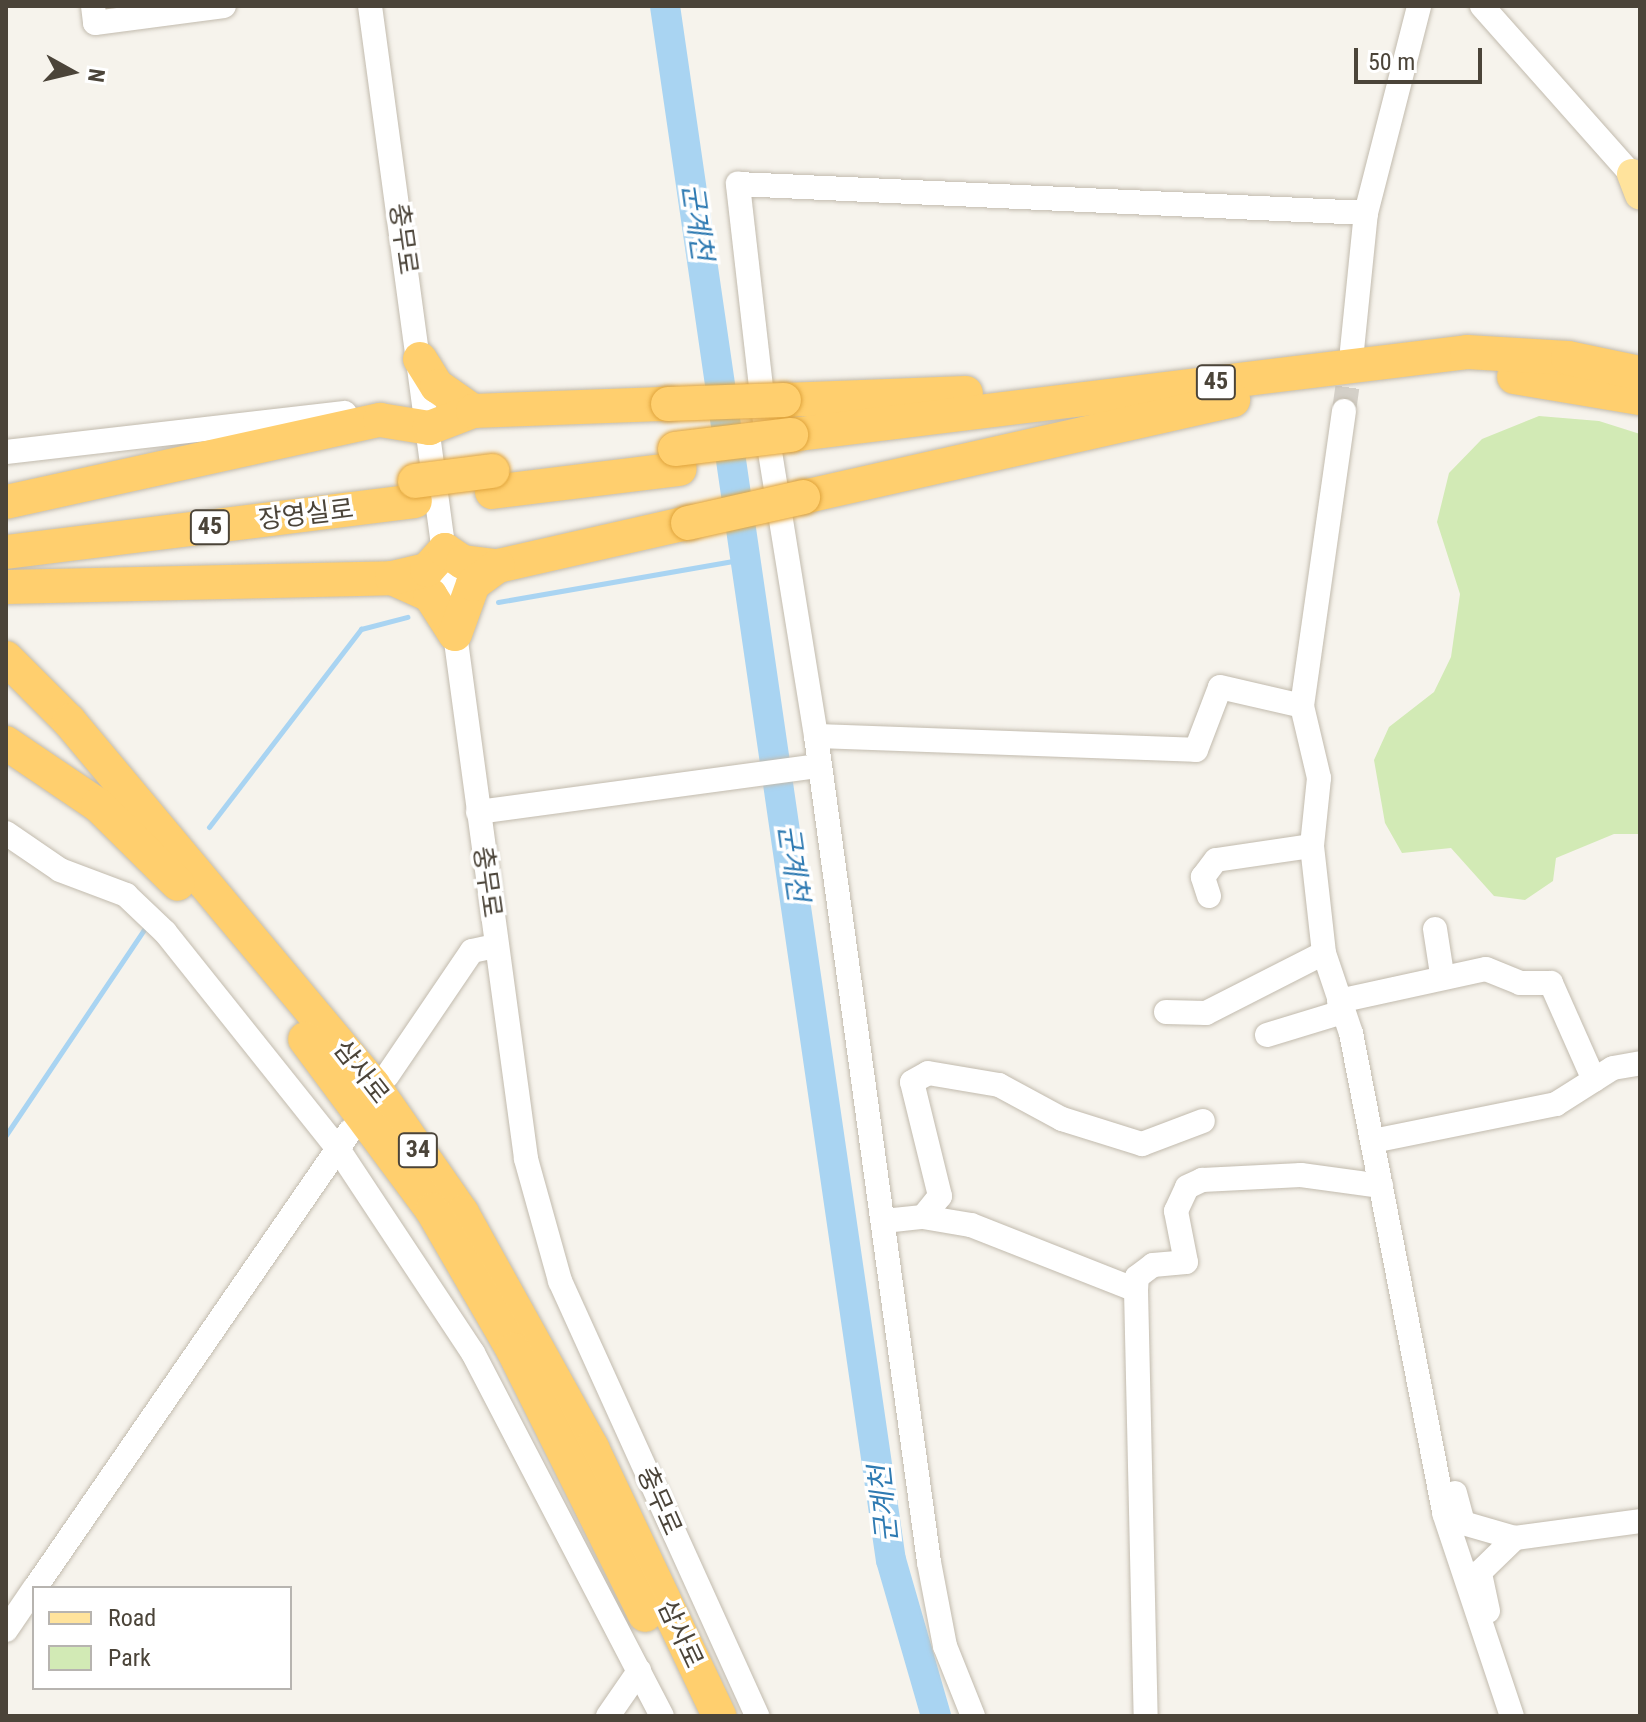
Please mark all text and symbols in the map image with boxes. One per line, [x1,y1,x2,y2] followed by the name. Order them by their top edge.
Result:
[32,32,112,112] north arrow
[1358,32,1486,82] scale bar
[1368,48,1415,76] text: 50 m
[83,67,110,84] text: N
[675,181,719,263] water label: 군계천
[383,201,423,277] street label: 충무로
[1194,362,1238,402] road number: 45
[257,494,355,536] street label: 장영실로
[188,507,232,547] road number: 45
[771,822,815,904] water label: 군계천
[467,844,507,920] street label: 충무로
[327,1034,395,1110] street label: 삼사로
[396,1130,440,1170] road number: 34
[630,1462,688,1540] street label: 충무로
[863,1464,905,1544] water label: 군계천
[32,1586,292,1690] legend
[651,1595,709,1673] street label: 삼사로
[108,1604,156,1632] text: Road
[108,1644,151,1672] text: Park

